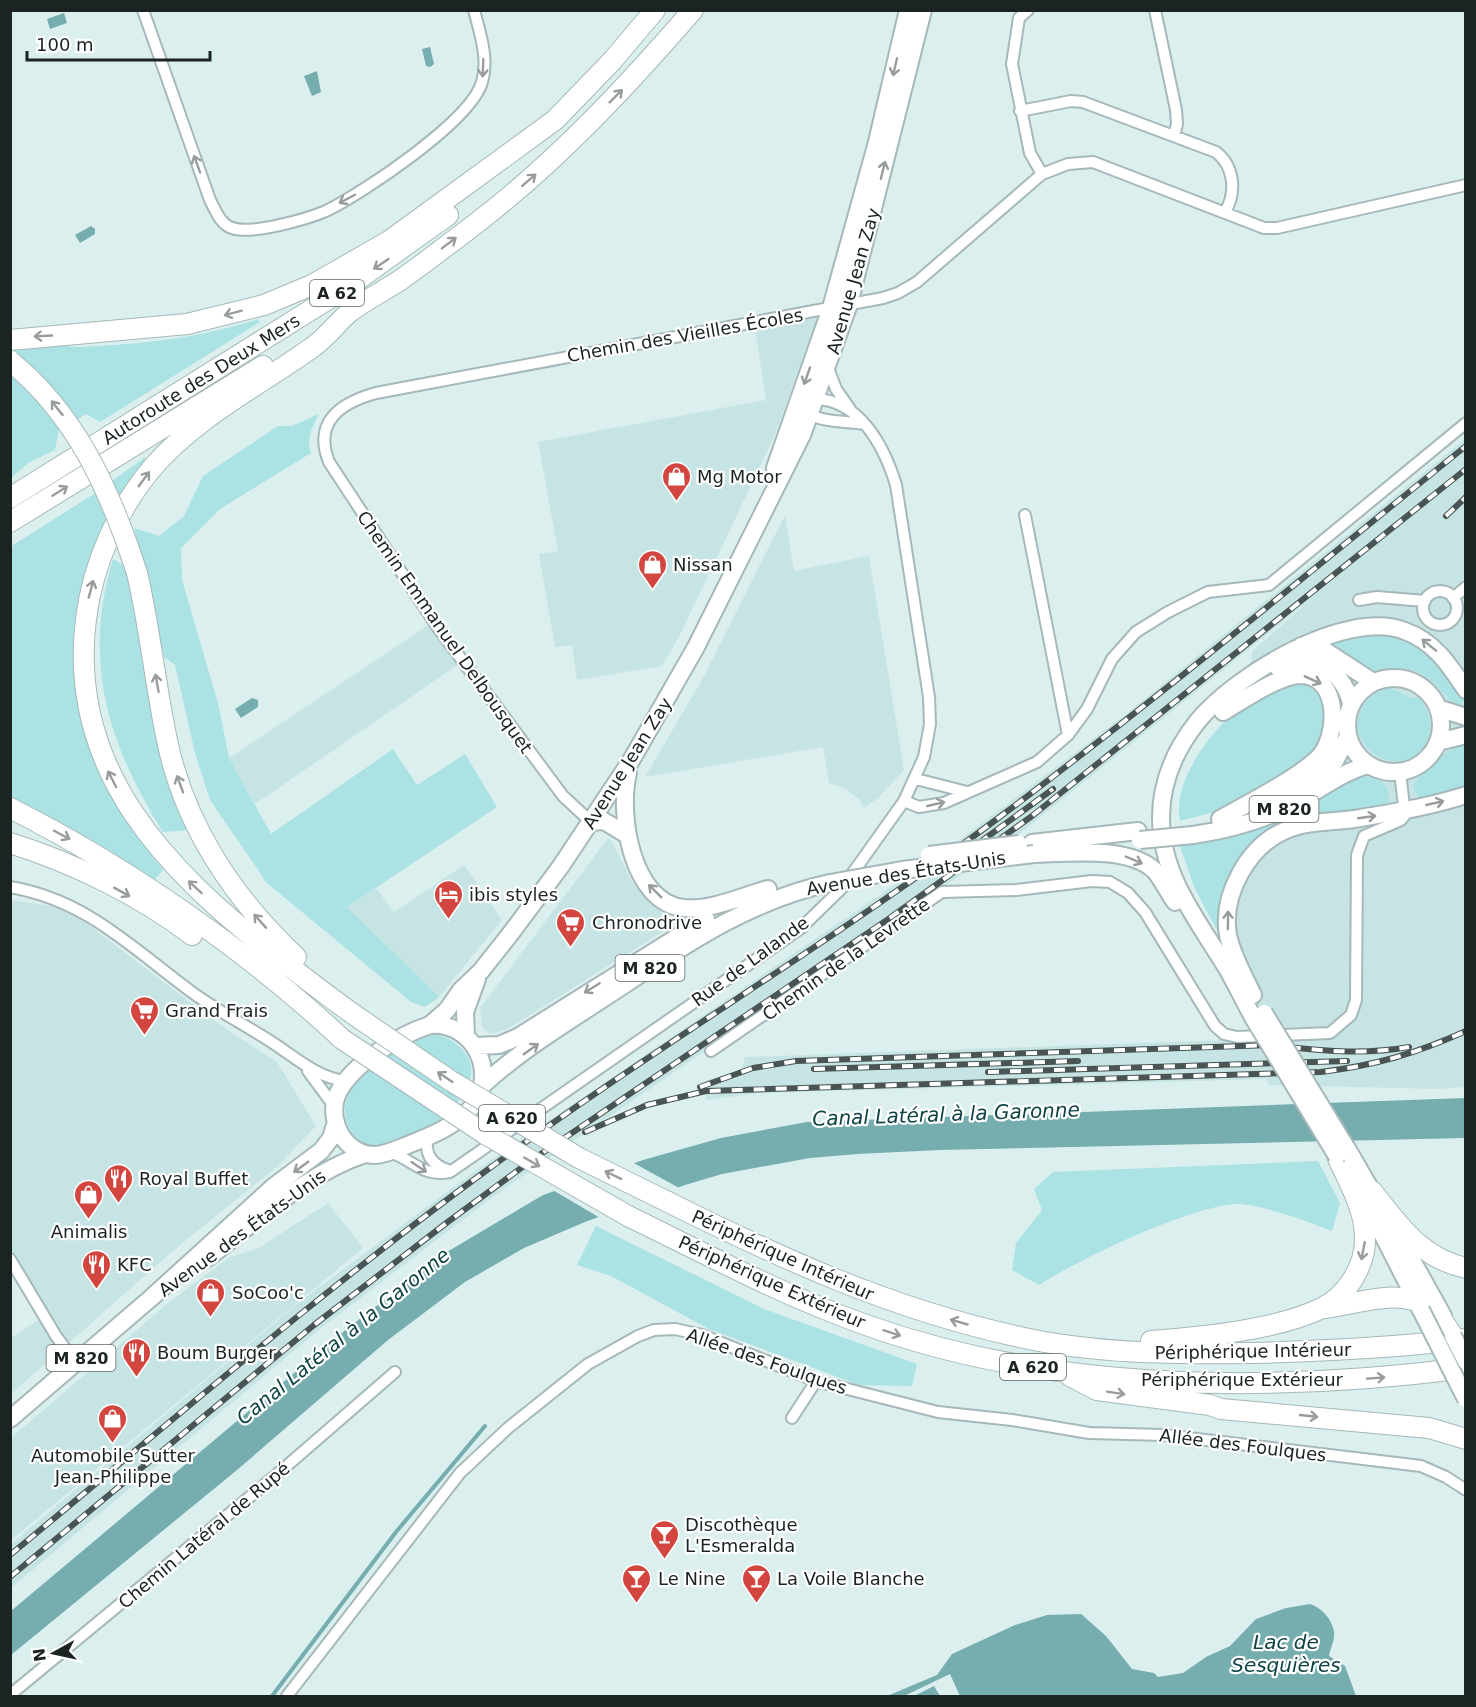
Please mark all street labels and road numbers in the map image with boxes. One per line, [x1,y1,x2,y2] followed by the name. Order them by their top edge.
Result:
[822,205,884,357] street label: Avenue Jean Zay
[310,280,364,306] road number: A 62
[565,304,805,366] street label: Chemin des Vieilles Écoles
[98,309,304,449] street label: Autoroute des Deux Mers
[353,507,537,757] street label: Chemin Emmanuel Delbousquet
[578,693,676,833] street label: Avenue Jean Zay
[1250,796,1318,822] road number: M 820
[805,847,1007,899] street label: Avenue des États-Unis
[758,893,934,1025] street label: Chemin de la Levrette
[688,912,812,1010] street label: Rue de Lalande
[616,955,684,981] road number: M 820
[479,1105,545,1131] road number: A 620
[154,1165,330,1301] street label: Avenue des États-Unis
[689,1205,878,1305] street label: Périphérique Intérieur
[675,1231,869,1333] street label: Périphérique Extérieur
[684,1324,850,1398] street label: Allée des Foulques
[1154,1339,1352,1363] street label: Périphérique Intérieur
[46,1345,116,1371] road number: M 820
[1000,1354,1066,1380] road number: A 620
[1141,1369,1344,1390] street label: Périphérique Extérieur
[1158,1424,1328,1466] street label: Allée des Foulques
[114,1457,294,1613] street label: Chemin Latéral de Rupé

